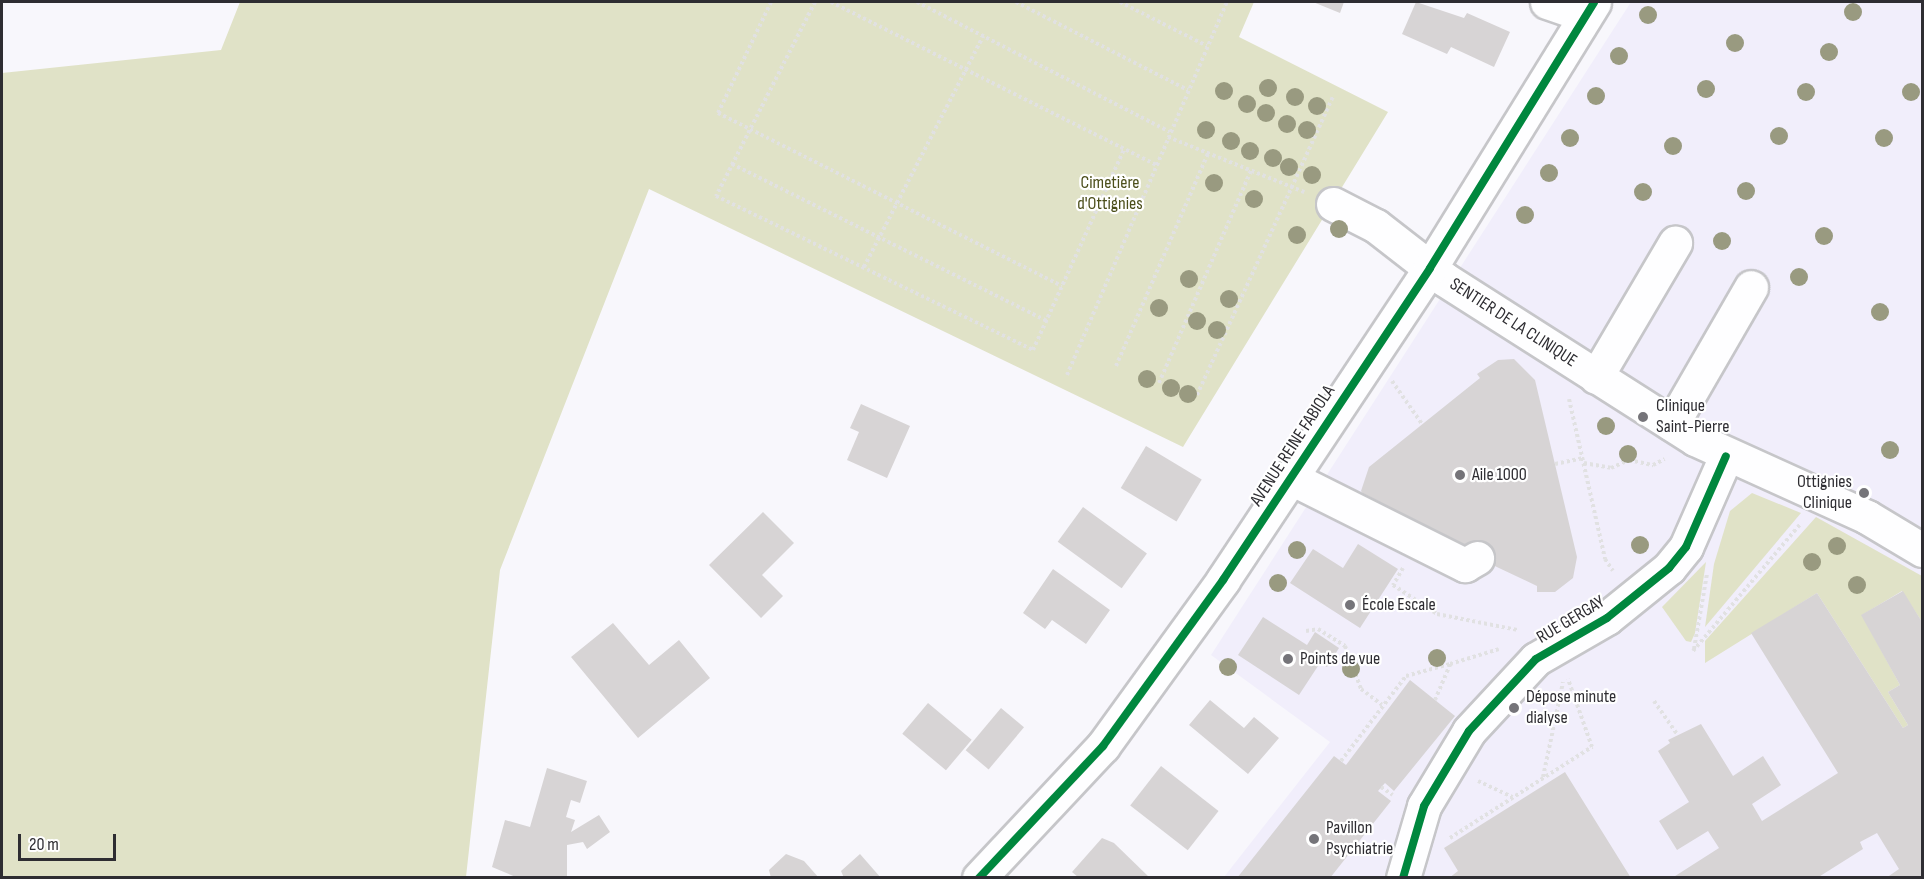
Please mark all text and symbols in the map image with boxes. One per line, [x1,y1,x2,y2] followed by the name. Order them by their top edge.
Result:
[1077,173,1143,216] park label: Cimetière d'Ottignies
[1445,274,1581,372] street label: SENTIER DE LA CLINIQUE
[1246,382,1340,510] street label: AVENUE REINE FABIOLA
[1656,396,1729,438] place label: Clinique Saint-Pierre
[1634,408,1652,426] marker: Clinique Saint-Pierre
[1472,464,1527,486] place label: Aile 1000
[1453,468,1467,482] marker: Aile 1000
[1797,472,1852,514] place label: Ottignies Clinique
[1857,486,1871,500] marker: Ottignies Clinique
[1533,591,1609,649] street label: RUE GERGAY
[1362,594,1436,616] place label: École Escale
[1343,598,1357,612] marker: École Escale
[1300,648,1380,670] place label: Points de vue
[1281,652,1295,666] marker: Points de vue
[1526,687,1616,730] place label: Dépose minute dialyse
[1507,701,1521,715] marker: Dépose minute dialyse
[1326,818,1393,860] place label: Pavillon Psychiatrie
[21,822,118,860] scale bar
[1307,832,1321,846] marker: Pavillon Psychiatrie
[29,834,59,855] text: 20 m

